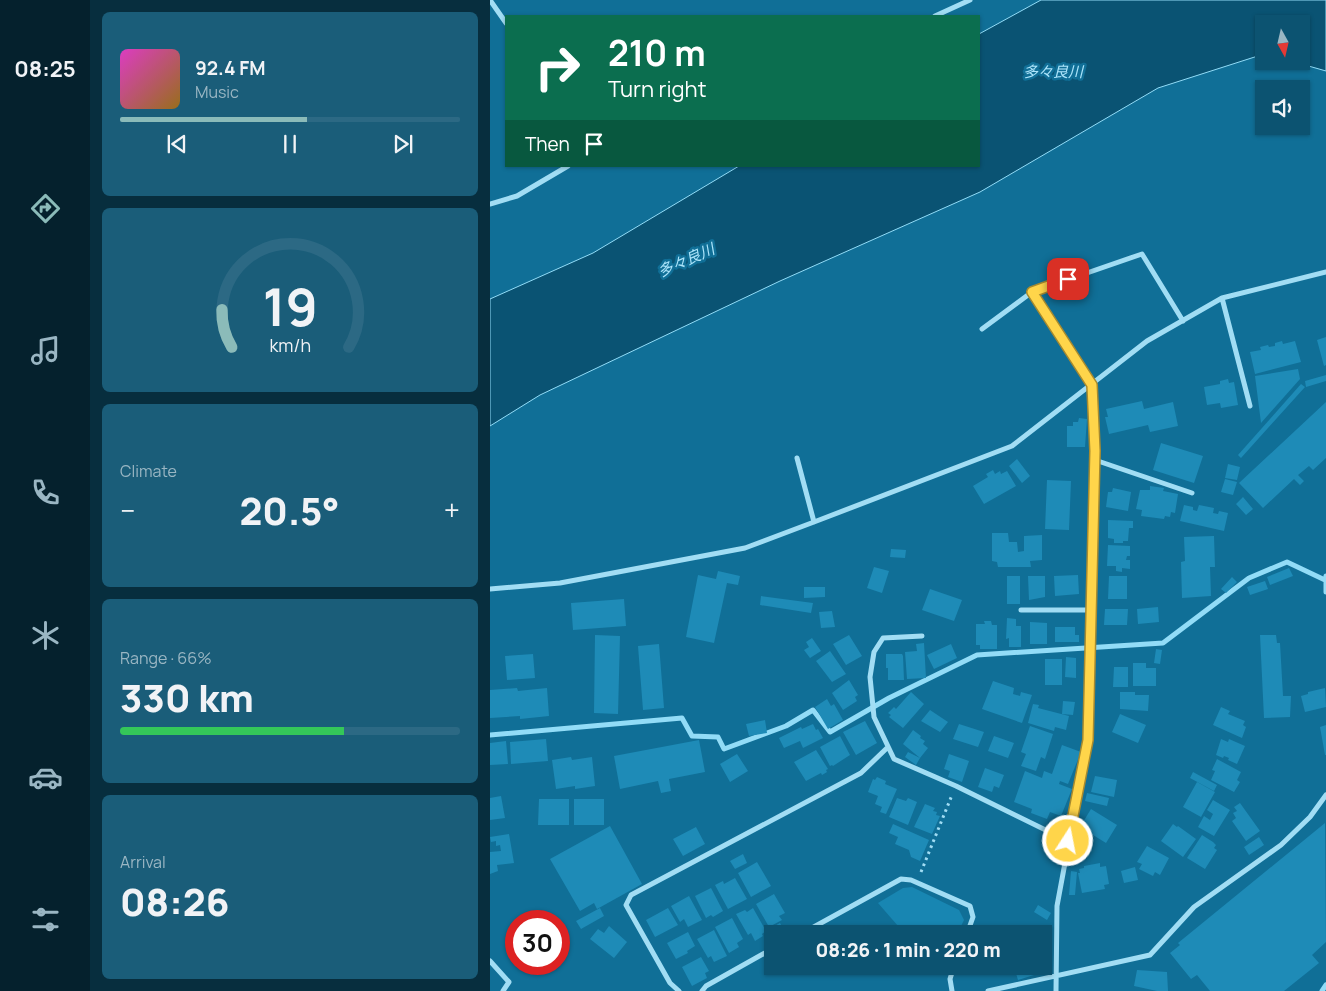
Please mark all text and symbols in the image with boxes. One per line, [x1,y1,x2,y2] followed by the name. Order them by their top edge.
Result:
[1255,15,1310,70] north arrow
[1255,15,1310,135] map controls
[608,29,706,77] text: 210 m
[525,35,590,100] icon: right
[14,54,76,84] text: 08:25
[195,55,265,81] text: 92.4 FM
[1023,61,1085,82] water label: 多々良川
[608,74,706,104] text: Turn right
[1255,80,1310,135] button: sound
[195,81,239,103] text: Music
[163,130,191,158] icon: previous
[276,130,304,158] icon: pause
[389,130,417,158] icon: next
[580,130,608,158] icon: arrive
[525,131,570,157] text: Then
[28,191,63,226] icon: directions
[654,237,719,282] water label: 多々良川
[1047,258,1089,300] pin
[1054,265,1082,293] icon: arrive
[262,271,318,342] text: 19
[28,333,63,368] icon: music
[269,333,311,357] text: km/h
[120,460,177,482] text: Climate
[28,475,63,510] icon: phone
[239,484,340,536] text: 20.5°
[120,491,135,529] text: −
[444,491,460,529] text: +
[28,618,63,653] icon: climate
[120,647,212,669] text: Range · 66%
[120,671,254,723] text: 330 km
[28,760,63,795] icon: car
[1041,814,1093,866] position arrow
[120,851,166,873] text: Arrival
[120,875,229,927] text: 08:26
[28,902,63,937] icon: filters
[505,910,570,975] speed limit sign: 30
[815,937,1001,963] text: 08:26 · 1 min · 220 m

